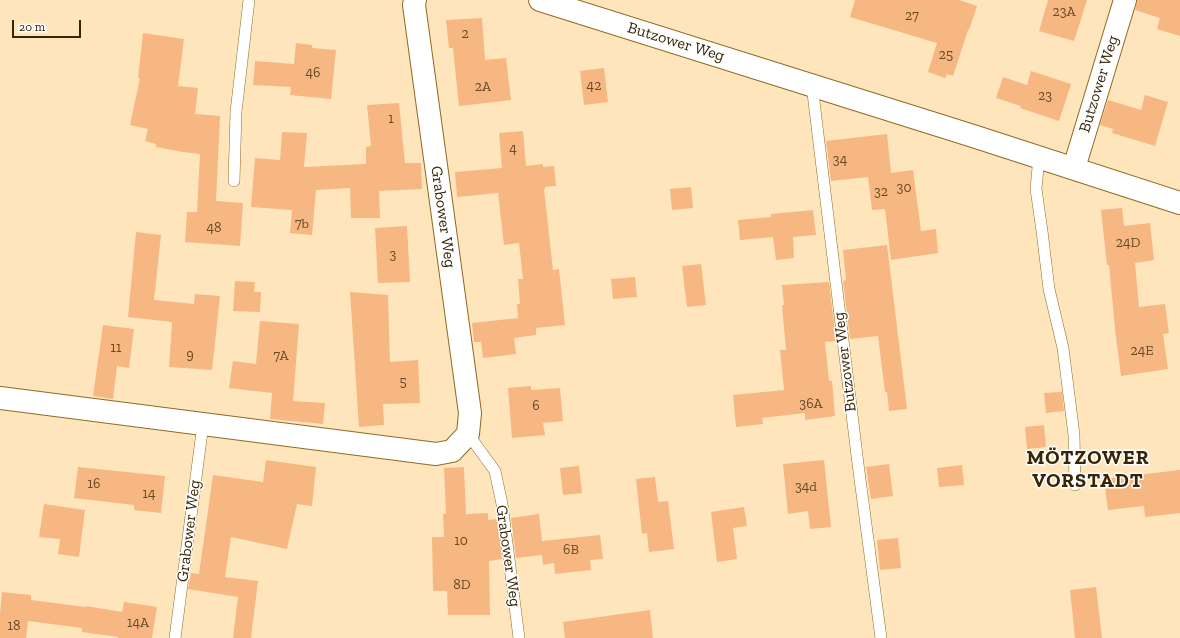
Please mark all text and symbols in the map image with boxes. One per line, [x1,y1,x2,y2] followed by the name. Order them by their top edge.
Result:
[1052,4,1076,20] house number: 23A
[905,8,919,24] house number: 27
[14,12,83,38] scale bar
[625,18,727,66] street label: Butzower Weg
[19,20,45,34] text: 20 m
[461,26,469,42] house number: 2
[1075,33,1123,135] street label: Butzower Weg
[939,47,953,63] house number: 25
[306,65,320,81] house number: 46
[587,78,601,94] house number: 42
[475,79,491,95] house number: 2A
[1038,88,1052,104] house number: 23
[388,111,394,127] house number: 1
[509,141,517,157] house number: 4
[833,152,847,168] house number: 34
[426,165,460,269] street label: Grabower Weg
[897,180,911,196] house number: 30
[874,184,888,200] house number: 32
[295,216,309,232] house number: 7b
[206,220,222,236] house number: 48
[1116,235,1140,251] house number: 24D
[390,247,396,263] house number: 3
[829,311,861,413] street label: Butzower Weg
[111,340,121,356] house number: 11
[1131,343,1153,359] house number: 24E
[186,347,194,363] house number: 9
[273,348,289,364] house number: 7A
[399,374,407,390] house number: 5
[799,396,823,412] house number: 36A
[532,398,540,414] house number: 6
[1027,446,1149,493] district label: MÖTZOWER VORSTADT
[88,476,100,492] house number: 16
[173,479,205,583] street label: Grabower Weg
[795,479,817,495] house number: 34d
[143,486,155,502] house number: 14
[491,504,525,608] street label: Grabower Weg
[454,533,468,549] house number: 10
[563,542,579,558] house number: 6B
[453,577,471,593] house number: 8D
[127,615,149,631] house number: 14A
[8,618,20,634] house number: 18

